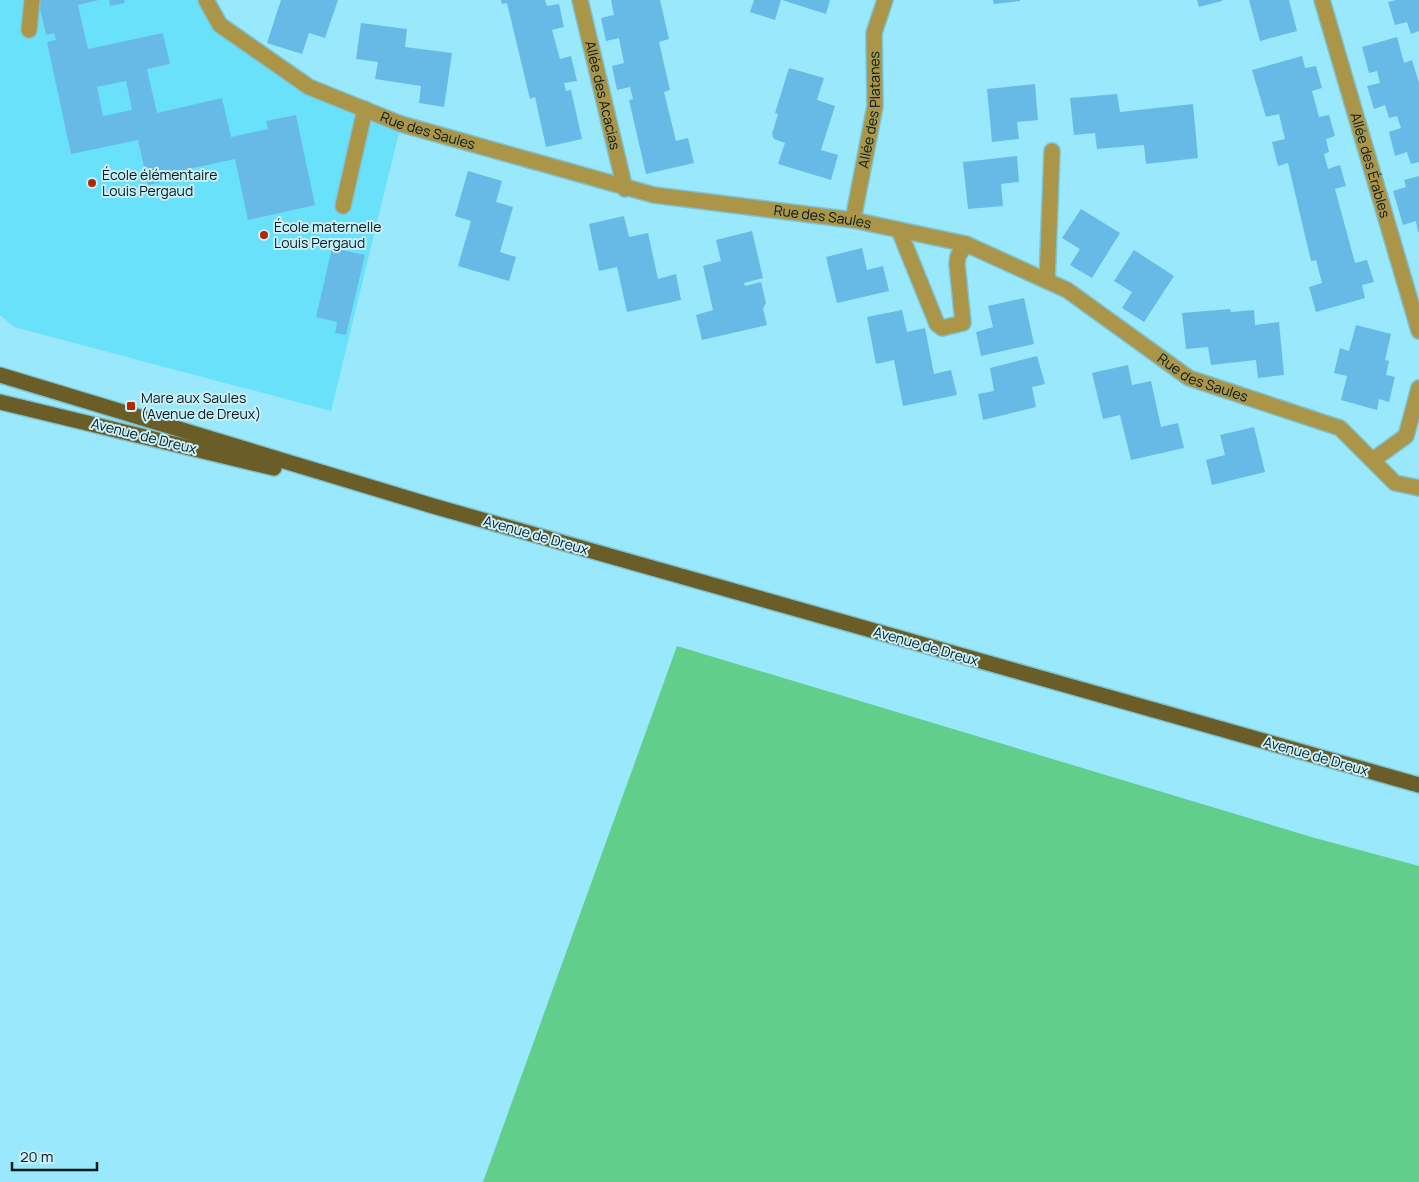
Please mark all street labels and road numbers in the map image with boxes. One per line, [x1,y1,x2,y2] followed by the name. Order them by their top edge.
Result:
[581,39,625,152] street label: Allée des Acacias
[853,51,884,170] street label: Allée des Platanes
[378,107,478,153] street label: Rue des Saules
[1346,110,1395,220] street label: Allée des Érables
[773,200,873,233] street label: Rue des Saules
[1154,348,1251,406] street label: Rue des Saules
[89,413,200,458] street label: Avenue de Dreux
[482,510,591,559] street label: Avenue de Dreux
[872,621,981,670] street label: Avenue de Dreux
[1262,731,1371,780] street label: Avenue de Dreux

